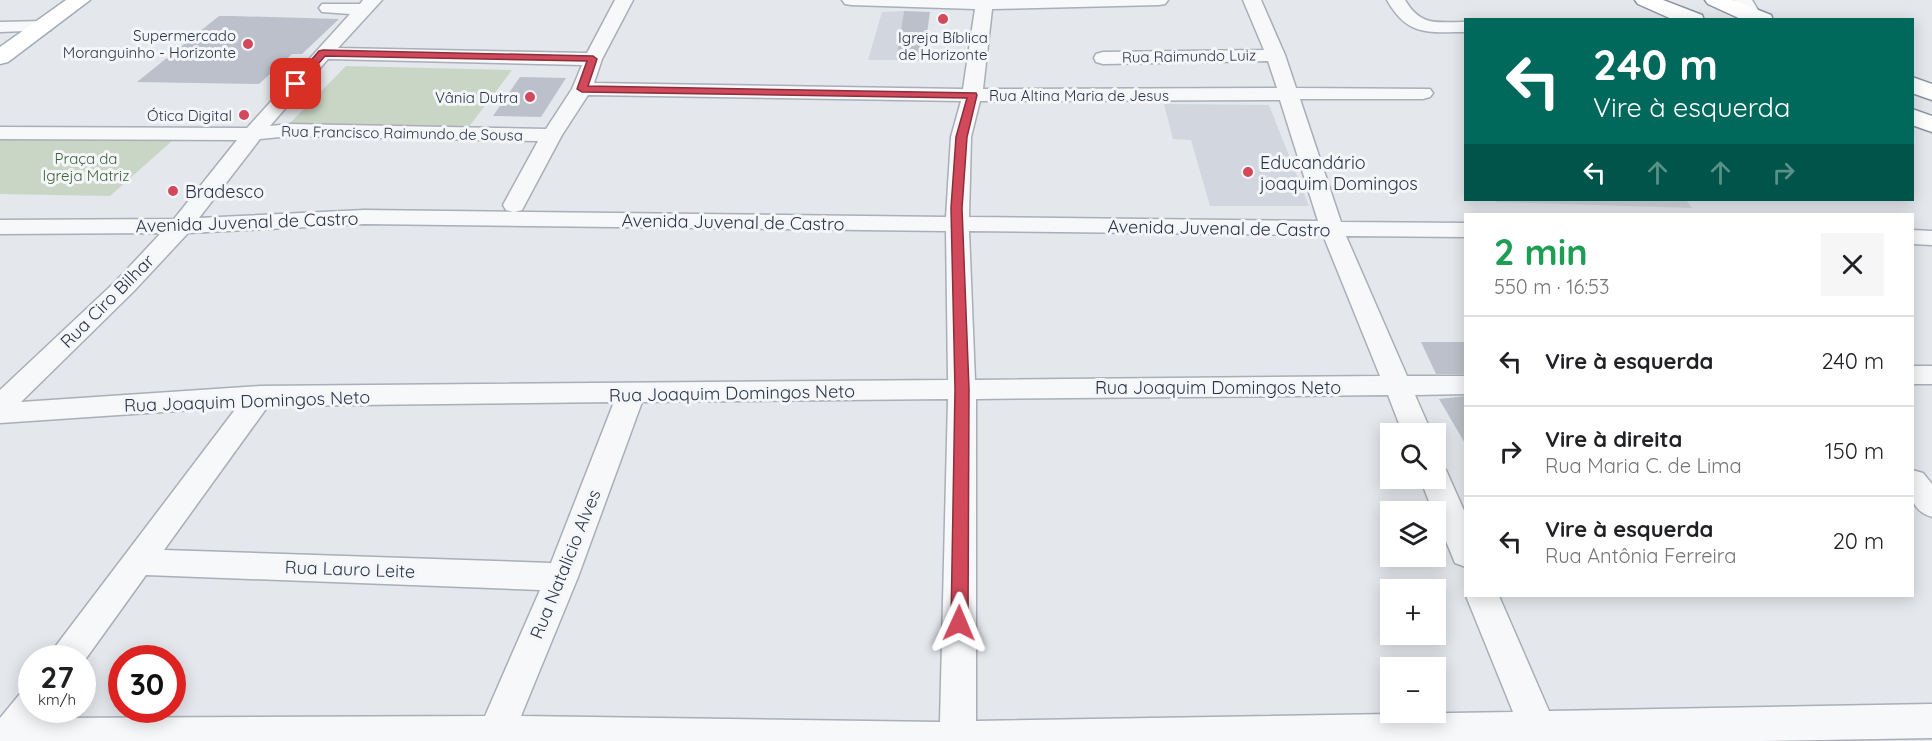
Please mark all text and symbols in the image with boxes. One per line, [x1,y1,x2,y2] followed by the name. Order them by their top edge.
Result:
[936,12,950,26] marker: Igreja Bíblica de Horizonte
[63,26,236,62] place label: Supermercado Moranguinho - Horizonte
[898,28,988,64] place label: Igreja Bíblica de Horizonte
[241,37,255,51] marker: Supermercado Moranguinho - Horizonte
[1593,38,1718,91] text: 240 m
[1494,42,1572,120] icon: left
[1122,45,1256,67] street label: Rua Raimundo Luiz
[270,58,321,109] pin
[279,67,312,100] icon: arrive
[989,86,1169,105] street label: Rua Altina Maria de Jesus
[435,88,518,107] place label: Vânia Dutra
[523,90,537,104] marker: Vânia Dutra
[1593,90,1790,124] text: Vire à esquerda
[147,106,232,125] place label: Ótica Digital
[237,108,251,122] marker: Ótica Digital
[281,121,523,145] street label: Rua Francisco Raimundo de Sousa
[42,149,130,185] park label: Praça da Igreja Matriz
[1259,151,1418,195] place label: Educandário joaquim Domingos
[1578,156,1611,189] icon: left
[1641,156,1674,189] icon: ahead
[1704,156,1737,189] icon: ahead
[1767,156,1800,189] icon: right
[1241,165,1255,179] marker: Educandário joaquim Domingos
[185,180,264,203] place label: Bradesco
[166,184,180,198] marker: Bradesco
[135,207,359,237] street label: Avenida Juvenal de Castro
[621,209,845,235] street label: Avenida Juvenal de Castro
[1107,215,1331,241] street label: Avenida Juvenal de Castro
[1494,229,1588,274] text: 2 min
[1821,233,1884,296] button: close
[55,249,159,353] street label: Rua Ciro Bilhar
[1494,274,1610,299] text: 550 m · 16:53
[1494,345,1527,378] icon: left
[1545,347,1713,375] text: Vire à esquerda
[1821,347,1884,375] text: 240 m
[1095,376,1341,399] street label: Rua Joaquim Domingos Neto
[609,379,855,407] street label: Rua Joaquim Domingos Neto
[124,385,370,417] street label: Rua Joaquim Domingos Neto
[1380,423,1446,723] map controls
[1380,423,1446,489] button: search
[1545,425,1682,453] text: Vire à direita
[1494,435,1527,468] icon: right
[1825,437,1884,465] text: 150 m
[1545,453,1742,478] text: Rua Maria C. de Lima
[524,486,606,642] street label: Rua Natalicio Alves
[1380,501,1446,567] button: layers
[1545,515,1713,543] text: Vire à esquerda
[1494,525,1527,558] icon: left
[1833,527,1884,555] text: 20 m
[1545,543,1736,568] text: Rua Antônia Ferreira
[284,555,416,583] street label: Rua Lauro Leite
[1380,579,1446,645] button: +
[927,591,991,655] position arrow
[108,645,186,723] speed limit sign: 30
[1380,657,1446,723] button: −
[40,658,74,696] text: 27
[38,690,76,709] text: km/h

